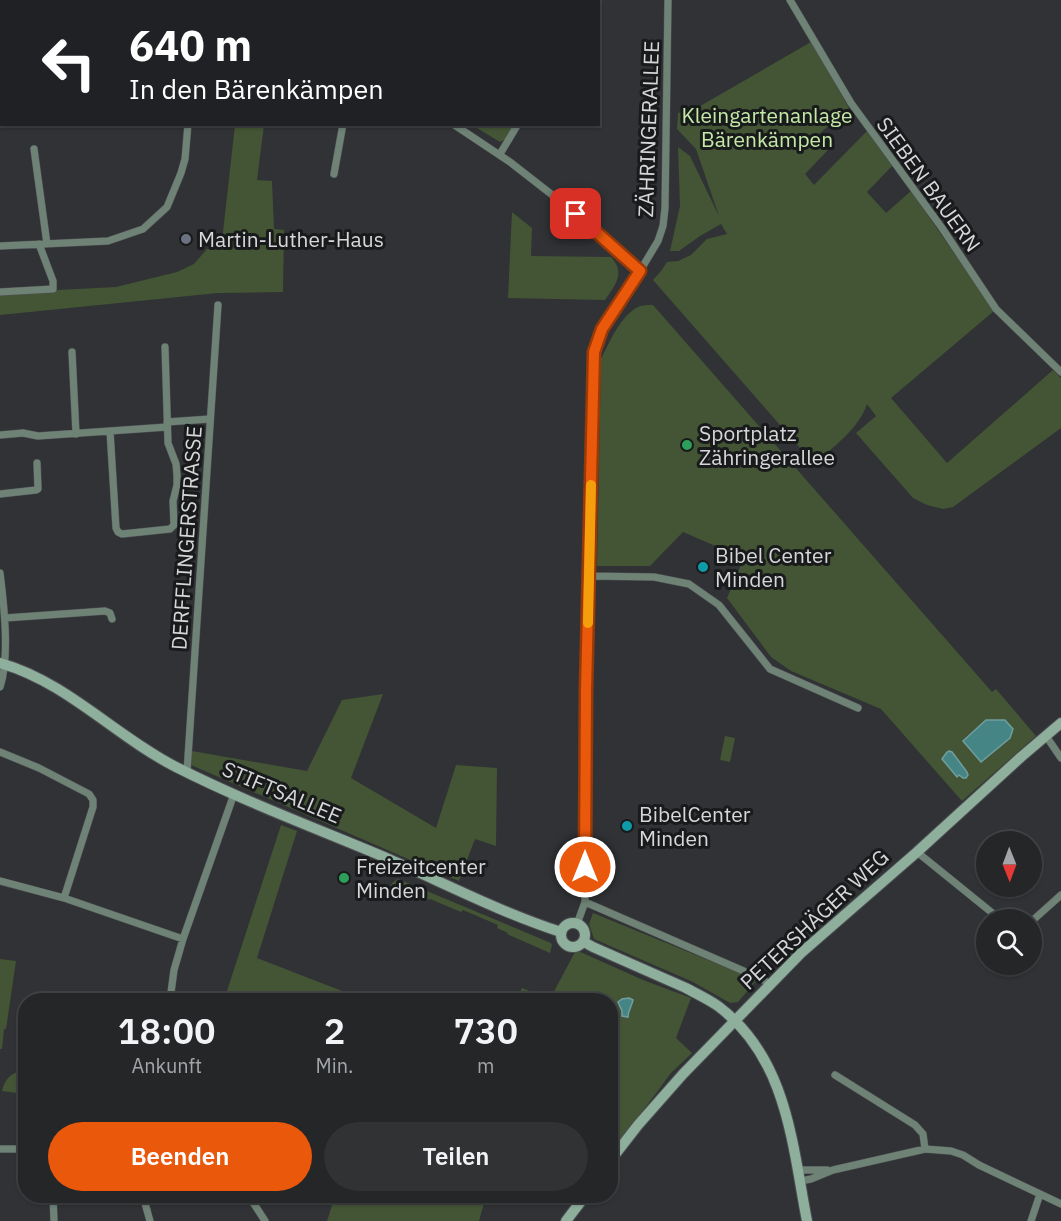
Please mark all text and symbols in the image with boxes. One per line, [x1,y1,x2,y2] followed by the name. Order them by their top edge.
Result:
[129,18,252,73] text: 640 m
[30,24,108,102] icon: left
[631,40,665,218] street label: ZÄHRINGERALLEE
[129,71,384,106] text: In den Bärenkämpen
[681,101,853,153] park label: Kleingartenanlage Bärenkämpen
[871,111,987,257] street label: SIEBEN BAUERN
[550,188,601,239] pin
[559,197,592,230] icon: arrive
[198,225,384,253] place label: Martin-Luther-Haus
[179,232,193,246] marker: Martin-Luther-Haus
[699,419,835,471] place label: Sportplatz Zähringerallee
[164,425,208,651] street label: DERFFLINGERSTRASSE
[680,438,694,452] marker: Sportplatz Zähringerallee
[715,541,832,593] place label: Bibel Center Minden
[696,560,710,574] marker: Bibel Center Minden
[218,754,346,830] street label: STIFTSALLEE
[639,800,751,852] place label: BibelCenter Minden
[620,819,634,833] marker: BibelCenter Minden
[976,831,1042,897] north arrow
[976,831,1042,975] map controls
[553,835,617,899] position arrow
[734,843,894,995] street label: PETERSHÄGER WEG
[356,852,486,904] place label: Freizeitcenter Minden
[337,871,351,885] marker: Freizeitcenter Minden
[976,909,1042,975] button: search
[118,1007,216,1054] text: 18:00
[324,1007,345,1054] text: 2
[453,1007,518,1054] text: 730
[131,1052,202,1079] text: Ankunft
[316,1052,354,1079] text: Min.
[477,1052,495,1079] text: m
[48,1122,312,1191] button: Beenden
[324,1122,588,1191] button: Teilen

